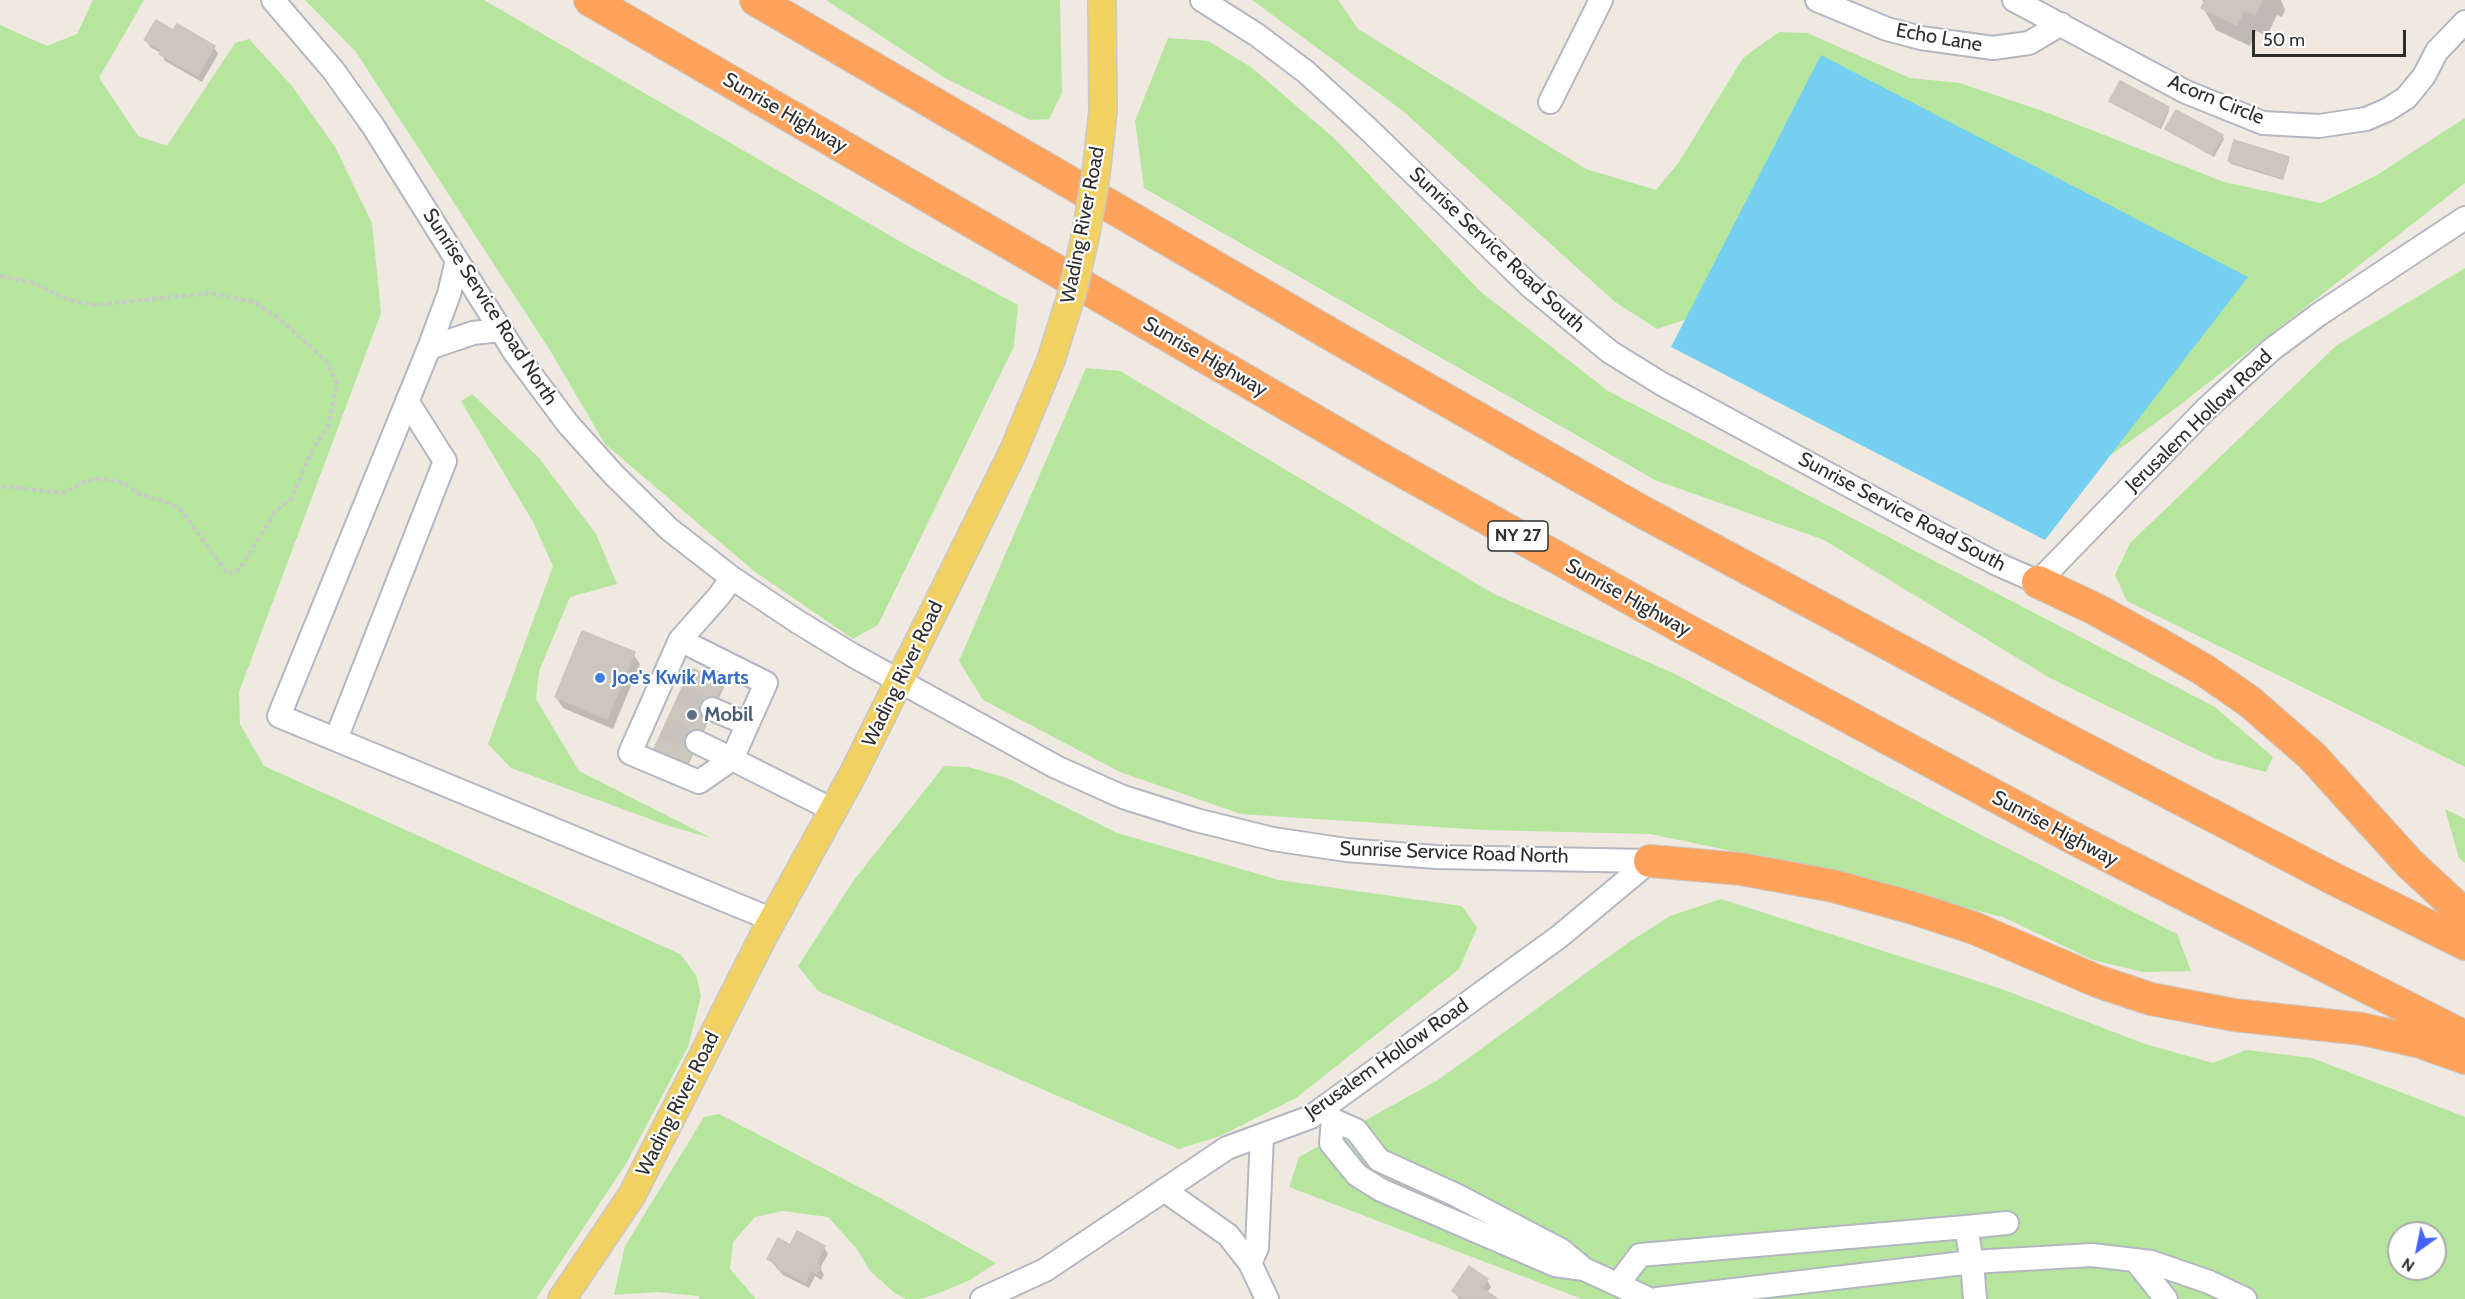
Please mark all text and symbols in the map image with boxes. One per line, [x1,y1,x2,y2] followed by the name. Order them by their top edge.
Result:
[2255,18,2410,56] scale bar
[1894,19,1984,57] street label: Echo Lane
[2263,29,2305,51] text: 50 m
[719,68,851,158] street label: Sunrise Highway
[2165,70,2267,130] street label: Acorn Circle
[1056,145,1110,305] street label: Wading River Road
[1404,162,1590,338] street label: Sunrise Service Road South
[417,204,563,410] street label: Sunrise Service Road North
[1139,312,1271,402] street label: Sunrise Highway
[2121,345,2277,497] street label: Jerusalem Hollow Road
[1794,447,2010,577] street label: Sunrise Service Road South
[1488,521,1548,551] road number: NY 27
[1561,554,1695,642] street label: Sunrise Highway
[857,597,949,751] street label: Wading River Road
[612,666,749,690] place label: Joe's Kwik Marts
[593,671,607,685] marker: Joe's Kwik Marts
[704,703,753,727] place label: Mobil
[685,708,699,722] marker: Mobil
[1988,786,2122,872] street label: Sunrise Highway
[1339,837,1569,869] street label: Sunrise Service Road North
[1301,994,1473,1124] street label: Jerusalem Hollow Road
[631,1028,725,1180] street label: Wading River Road
[2387,1221,2447,1281] north arrow
[2398,1254,2418,1276] text: N

